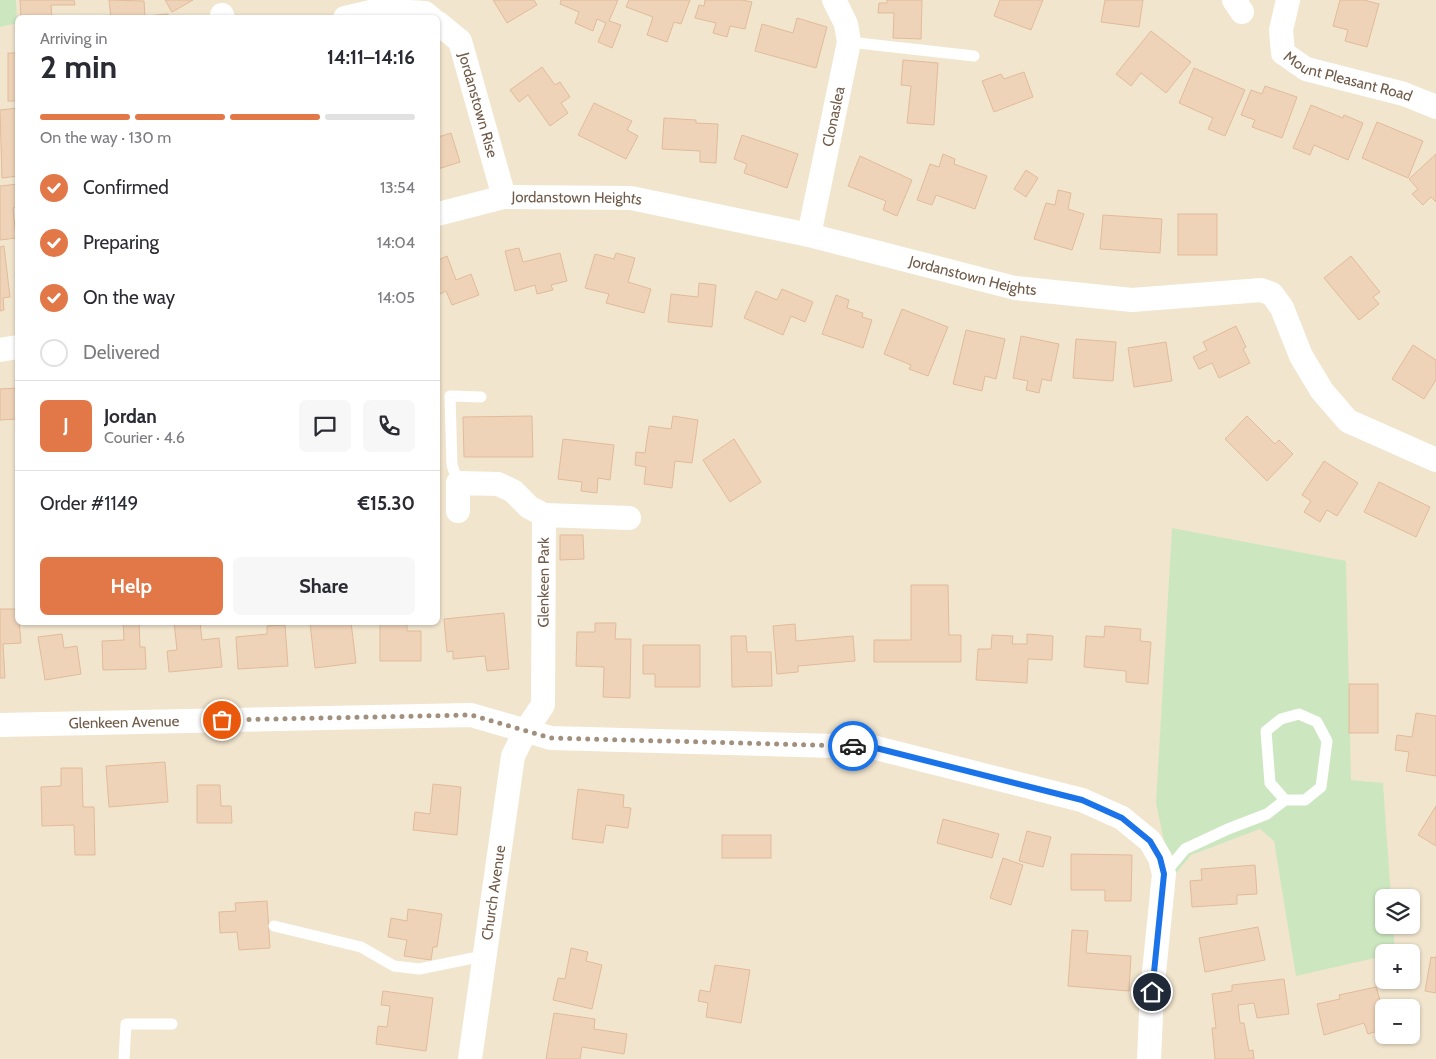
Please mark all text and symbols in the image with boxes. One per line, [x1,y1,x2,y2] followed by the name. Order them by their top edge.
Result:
[40,29,107,48] text: Arriving in
[327,46,415,69] text: 14:11–14:16
[40,47,117,86] text: 2 min
[1280,47,1415,105] street label: Mount Pleasant Road
[454,49,502,160] street label: Jordanstown Rise
[819,84,849,148] street label: Clonaslea
[40,128,171,147] text: On the way · 130 m
[40,174,68,202] icon: check
[83,176,169,199] text: Confirmed
[380,178,415,197] text: 13:54
[511,188,644,209] street label: Jordanstown Heights
[40,229,68,257] icon: check
[83,231,159,254] text: Preparing
[377,233,415,252] text: 14:04
[906,252,1037,299] street label: Jordanstown Heights
[40,284,68,312] icon: check
[83,286,175,309] text: On the way
[377,288,415,307] text: 14:05
[83,341,160,364] text: Delivered
[299,400,351,452] button: chat
[363,400,415,452] button: phone
[104,405,157,428] text: Jordan
[63,414,69,437] text: J
[104,428,185,447] text: Courier · 4.6
[40,492,138,515] text: Order #1149
[358,492,415,515] text: €15.30
[534,537,553,627] street label: Glenkeen Park
[40,557,223,615] button: Help
[233,557,415,615] button: Share
[201,699,243,741] pin
[208,706,236,734] icon: bag
[68,712,180,733] street label: Glenkeen Avenue
[828,721,878,771] courier
[839,732,867,760] icon: car
[478,844,509,941] street label: Church Avenue
[1375,889,1420,1044] map controls
[1375,889,1420,934] button: layers
[1375,944,1420,989] button: +
[1131,971,1173,1013] pin
[1138,978,1166,1006] icon: home
[1375,999,1420,1044] button: −

